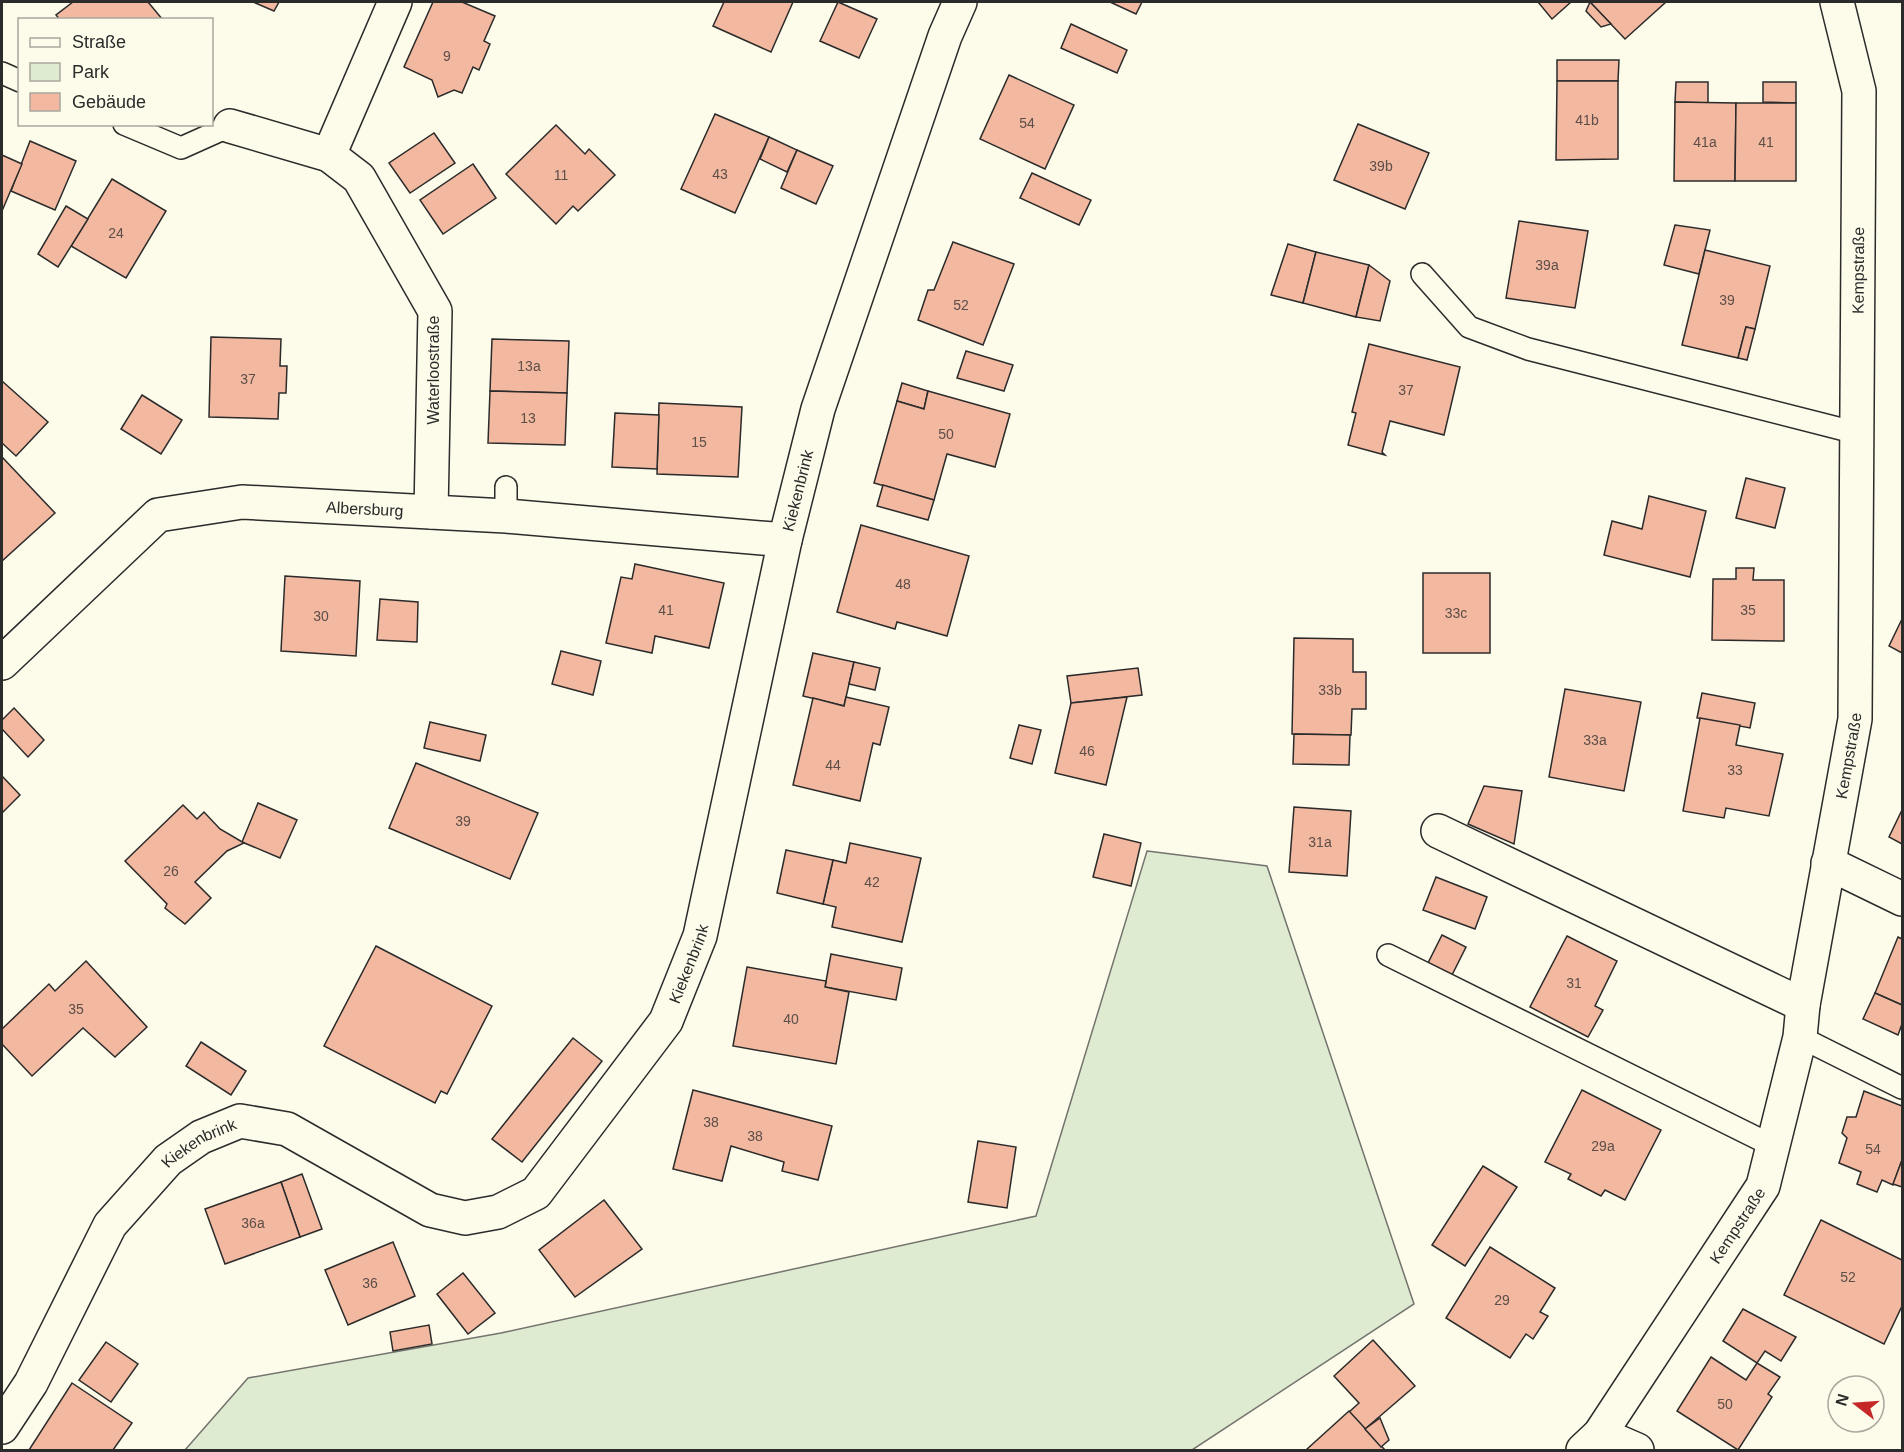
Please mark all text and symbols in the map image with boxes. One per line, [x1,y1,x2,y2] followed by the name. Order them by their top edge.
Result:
[18,18,213,126] legend
[72,32,126,52] text: Straße
[443,48,451,64] house number: 9
[72,62,110,82] text: Park
[72,92,146,112] text: Gebäude
[1575,112,1599,128] house number: 41b
[1019,115,1035,131] house number: 54
[1693,134,1717,150] house number: 41a
[1758,134,1774,150] house number: 41
[1369,158,1393,174] house number: 39b
[712,166,728,182] house number: 43
[554,167,568,183] house number: 11
[108,225,124,241] house number: 24
[1849,227,1867,314] street label: Kempstraße
[1535,257,1559,273] house number: 39a
[1719,292,1735,308] house number: 39
[953,297,969,313] house number: 52
[425,316,442,424] street label: Waterloostraße
[517,358,541,374] house number: 13a
[240,371,256,387] house number: 37
[1398,382,1414,398] house number: 37
[520,410,536,426] house number: 13
[938,426,954,442] house number: 50
[691,434,707,450] house number: 15
[779,447,816,533] street label: Kiekenbrink
[326,498,404,519] street label: Albersburg
[895,576,911,592] house number: 48
[658,602,674,618] house number: 41
[1740,602,1756,618] house number: 35
[1445,605,1467,621] house number: 33c
[313,608,329,624] house number: 30
[1318,682,1342,698] house number: 33b
[1832,713,1864,800] street label: Kempstraße
[1583,732,1607,748] house number: 33a
[1079,743,1095,759] house number: 46
[825,757,841,773] house number: 44
[1727,762,1743,778] house number: 33
[455,813,471,829] house number: 39
[1308,834,1332,850] house number: 31a
[163,863,179,879] house number: 26
[864,874,880,890] house number: 42
[665,922,711,1006] street label: Kiekenbrink
[1566,975,1582,991] house number: 31
[68,1001,84,1017] house number: 35
[783,1011,799,1027] house number: 40
[703,1114,719,1130] house number: 38
[157,1115,240,1170] street label: Kiekenbrink
[747,1128,763,1144] house number: 38
[1591,1138,1615,1154] house number: 29a
[1865,1141,1881,1157] house number: 54
[1706,1184,1768,1266] street label: Kempstraße
[241,1215,265,1231] house number: 36a
[1840,1269,1856,1285] house number: 52
[362,1275,378,1291] house number: 36
[1494,1292,1510,1308] house number: 29
[1826,1374,1886,1434] north arrow
[1832,1392,1852,1408] text: N
[1717,1396,1733,1412] house number: 50

